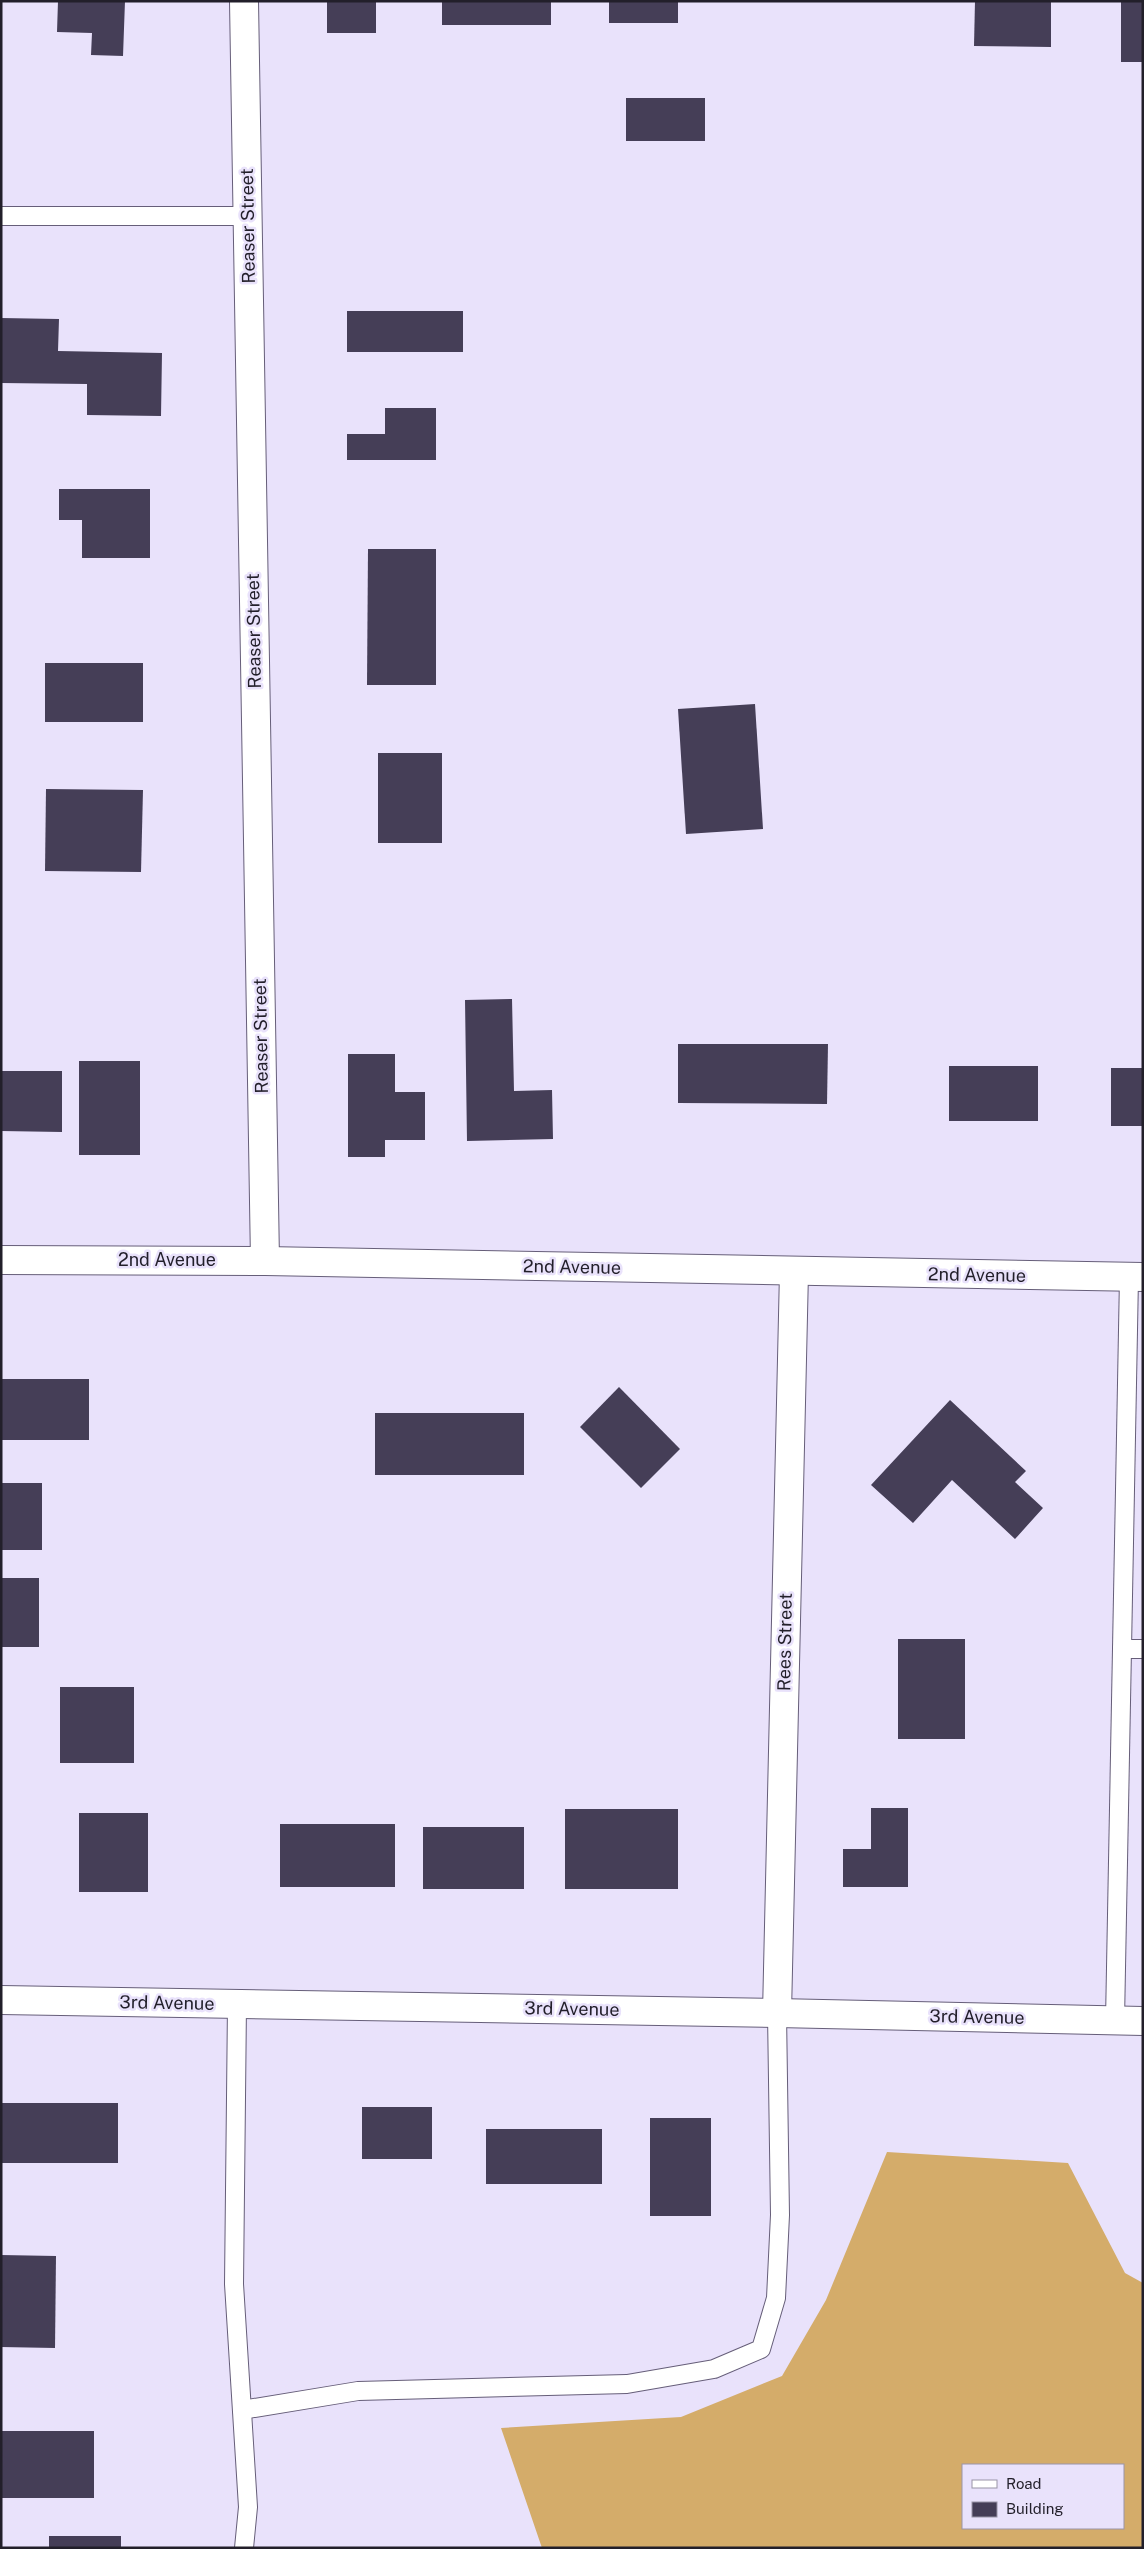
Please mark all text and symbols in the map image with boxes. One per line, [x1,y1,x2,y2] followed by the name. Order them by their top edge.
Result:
[236,168,259,284] street label: Reaser Street
[242,573,265,689] street label: Reaser Street
[249,978,272,1094] street label: Reaser Street
[118,1249,216,1270] street label: 2nd Avenue
[523,1255,621,1278] street label: 2nd Avenue
[928,1263,1026,1286] street label: 2nd Avenue
[773,1593,796,1691] street label: Rees Street
[119,1991,215,2014] street label: 3rd Avenue
[524,1997,620,2020] street label: 3rd Avenue
[929,2005,1025,2028] street label: 3rd Avenue
[962,2464,1124,2529] legend
[1006,2475,1042,2492] text: Road
[1006,2500,1064,2517] text: Building

